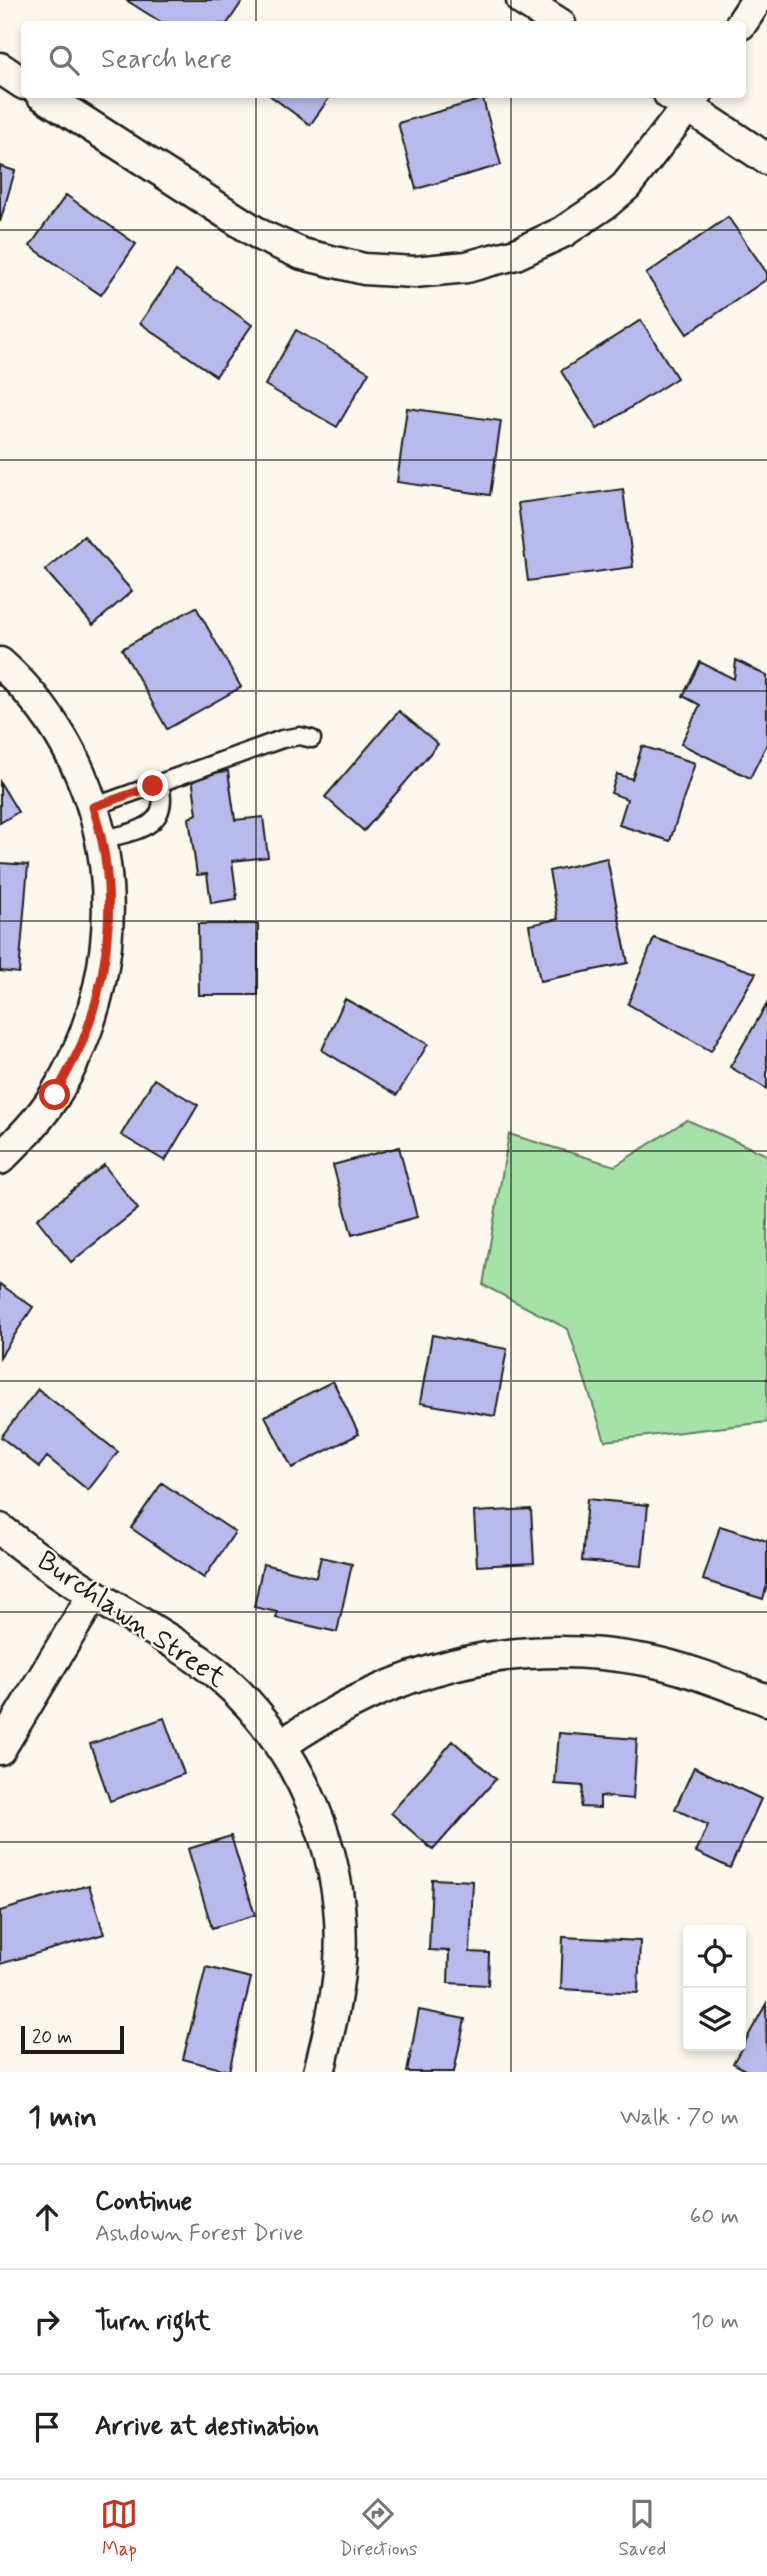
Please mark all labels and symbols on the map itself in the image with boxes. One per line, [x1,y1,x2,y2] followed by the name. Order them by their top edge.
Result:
[137,770,168,801] route end
[39,1079,70,1110] route start
[30,1543,233,1697] street label: Burchlawn Street
[21,2023,124,2055] scale bar

